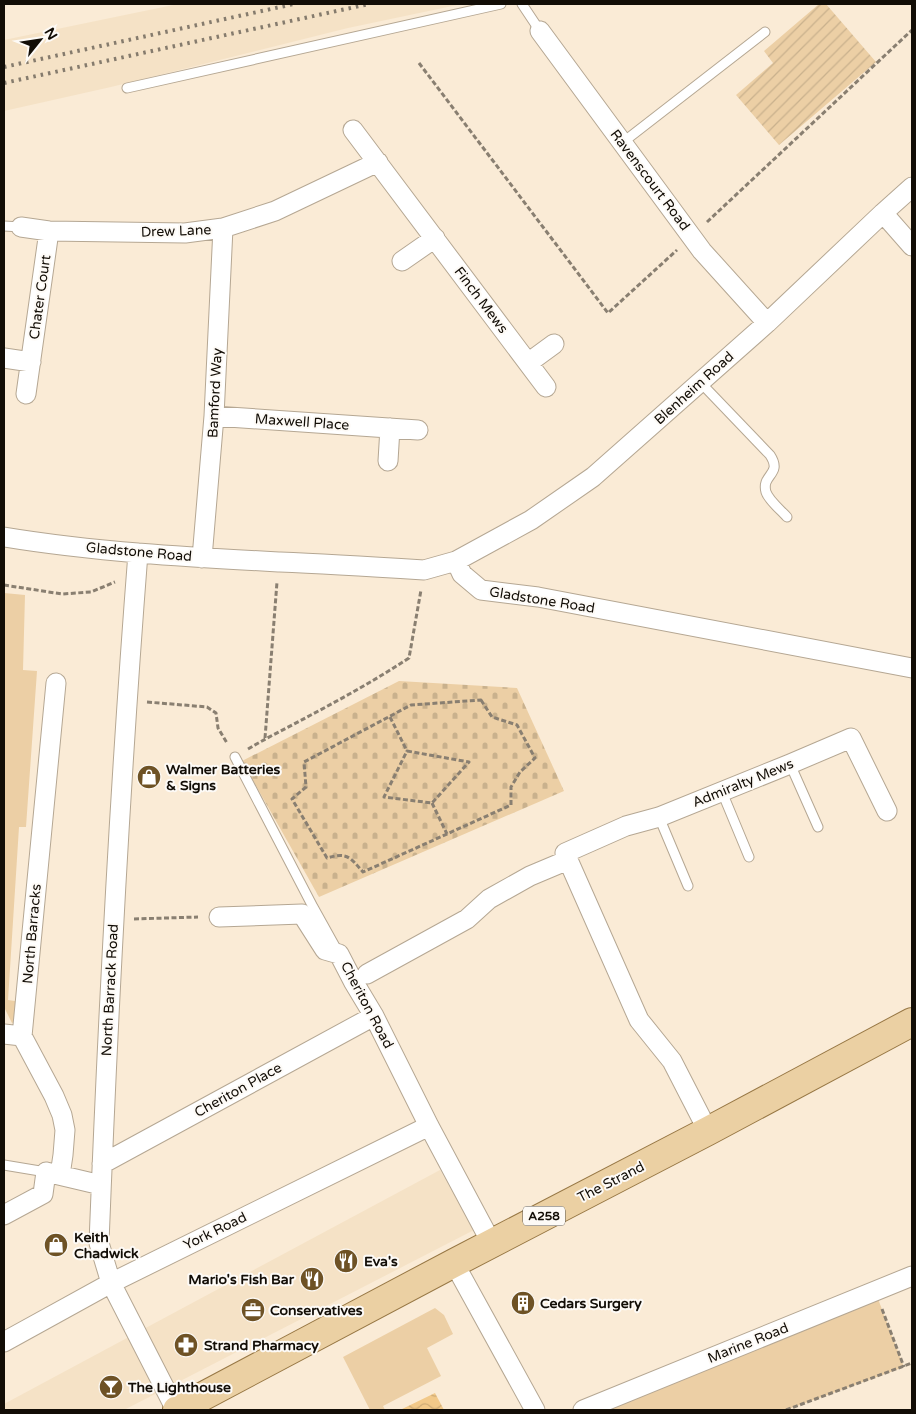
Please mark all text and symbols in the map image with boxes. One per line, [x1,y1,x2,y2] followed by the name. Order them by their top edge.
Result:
[15,15,65,65] north arrow
[41,25,61,43] text: N
[606,126,694,234] street label: Ravenscourt Road
[140,221,212,241] street label: Drew Lane
[26,253,54,340] street label: Chater Court
[450,263,512,337] street label: Finch Mews
[204,347,226,438] street label: Bamford Way
[651,348,737,428] street label: Blenheim Road
[254,410,350,434] street label: Maxwell Place
[85,539,193,565] street label: Gladstone Road
[488,583,596,617] street label: Gladstone Road
[690,755,796,811] street label: Admiralty Mews
[166,761,280,794] place label: Walmer Batteries & Signs
[136,764,162,790] shop icon: Walmer Batteries & Signs
[19,883,45,985] street label: North Barracks
[98,923,122,1057] street label: North Barrack Road
[337,959,397,1051] street label: Cheriton Road
[191,1059,285,1121] street label: Cheriton Place
[575,1158,647,1206] street label: The Strand
[523,1206,565,1226] road number: A258
[181,1208,249,1254] street label: York Road
[74,1229,139,1262] place label: Keith Chadwick
[43,1232,69,1258] shop icon: Keith Chadwick
[333,1248,359,1274] restaurant icon: Eva's
[364,1253,398,1270] place label: Eva's
[299,1266,325,1292] restaurant icon: Mario's Fish Bar
[188,1271,295,1288] place label: Mario's Fish Bar
[510,1290,536,1316] building icon: Cedars Surgery
[540,1295,642,1312] place label: Cedars Surgery
[240,1297,266,1323] office icon: Conservatives
[270,1302,363,1319] place label: Conservatives
[705,1319,791,1367] street label: Marine Road
[173,1332,199,1358] pharmacy icon: Strand Pharmacy
[204,1337,319,1354] place label: Strand Pharmacy
[98,1374,124,1400] bar icon: The Lighthouse
[127,1379,231,1396] place label: The Lighthouse

